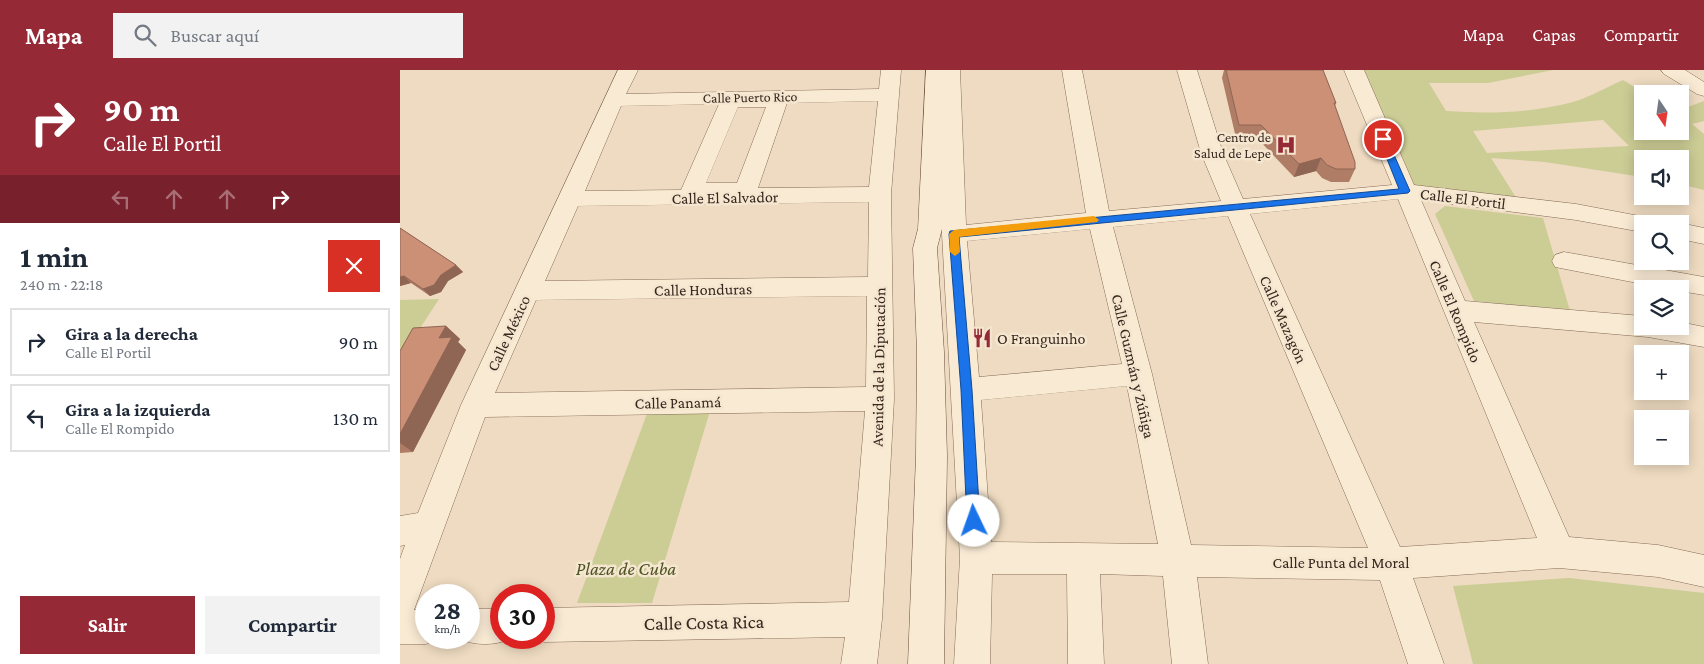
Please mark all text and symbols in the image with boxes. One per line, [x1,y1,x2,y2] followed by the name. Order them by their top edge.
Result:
[113,13,463,58] search box
[131,21,159,49] icon: search
[25,22,83,49] text: Mapa
[171,25,259,46] text: Buscar aquí
[1463,25,1504,45] text: Mapa
[1532,25,1576,45] text: Capas
[1604,25,1679,45] text: Compartir
[1634,85,1689,140] north arrow
[1634,85,1689,465] map controls
[703,88,797,106] street label: Calle Puerto Rico
[20,90,85,155] icon: right
[103,90,180,129] text: 90 m
[1362,118,1404,160] pin
[1369,125,1397,153] icon: arrive
[1194,129,1271,161] place label: Centro de Salud de Lepe
[103,131,221,156] text: Calle El Portil
[1275,134,1297,156] hospital icon: Centro de Salud de Lepe
[1634,150,1689,205] button: sound
[107,185,135,213] icon: left
[160,185,188,213] icon: ahead
[213,185,241,213] icon: ahead
[266,185,294,213] icon: right
[1419,185,1507,212] street label: Calle El Portil
[671,188,779,207] street label: Calle El Salvador
[1634,215,1689,270] button: search
[20,240,88,273] text: 1 min
[328,240,380,292] button: close
[1425,257,1485,365] street label: Calle El Rompido
[1256,273,1311,366] street label: Calle Mazagón
[20,276,103,293] text: 240 m · 22:18
[654,280,752,299] street label: Calle Honduras
[1634,280,1689,335] button: layers
[869,287,889,447] street label: Avenida de la Diputación
[1108,292,1158,441] street label: Calle Guzmán y Zúñiga
[484,293,533,374] street label: Calle México
[65,323,198,344] text: Gira a la derecha
[971,327,993,349] restaurant icon: O Franguinho
[22,328,50,356] icon: right
[997,330,1085,348] place label: O Franguinho
[339,332,378,353] text: 90 m
[65,344,151,361] text: Calle El Portil
[1634,345,1689,400] button: +
[635,393,722,412] street label: Calle Panamá
[65,399,211,420] text: Gira a la izquierda
[22,404,50,432] icon: left
[333,408,378,429] text: 130 m
[1634,410,1689,465] button: −
[65,420,175,437] text: Calle El Rompido
[947,494,999,546] position arrow
[1273,554,1409,571] street label: Calle Punta del Moral
[576,558,676,579] park label: Plaza de Cuba
[490,584,555,649] speed limit sign: 30
[20,596,195,654] button: Salir
[205,596,380,654] button: Compartir
[434,597,461,624] text: 28
[644,611,765,634] street label: Calle Costa Rica
[435,622,460,636] text: km/h

